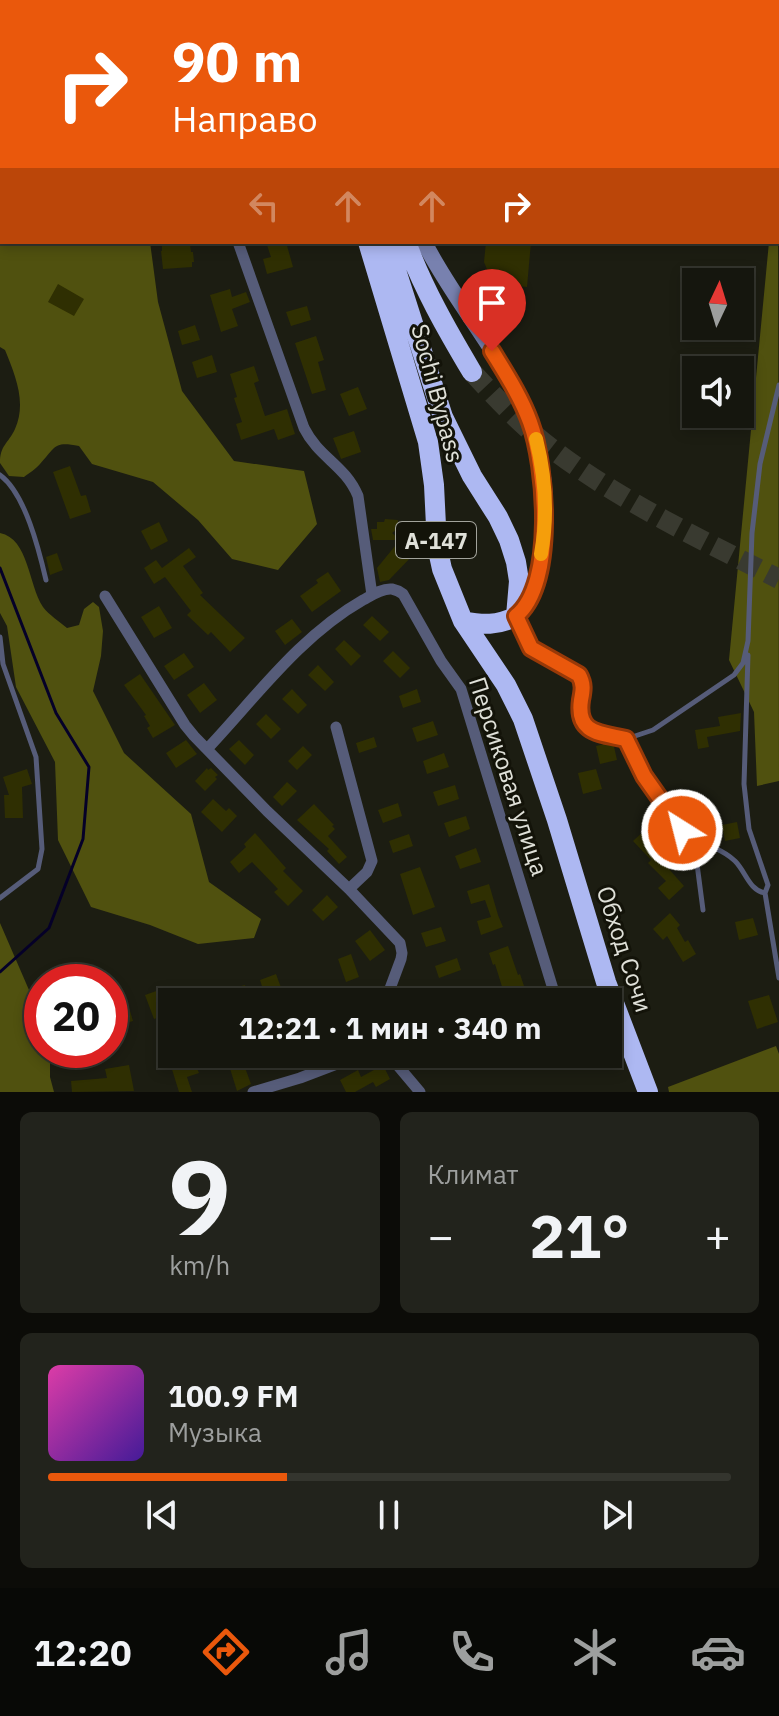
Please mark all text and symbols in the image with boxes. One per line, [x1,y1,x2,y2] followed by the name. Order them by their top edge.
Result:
[172,25,302,97] text: 90 m
[40,32,144,136] icon: right
[172,95,318,142] text: Направо
[242,184,286,228] icon: left
[326,184,370,228] icon: ahead
[410,184,454,228] icon: ahead
[494,184,538,228] icon: right
[682,268,754,340] north arrow
[682,268,754,428] map controls
[458,269,526,351] pin
[470,281,514,325] icon: arrive
[404,320,472,466] street label: Sochi Bypass
[682,356,754,428] button: sound
[396,522,476,558] road number: А-147
[462,673,556,880] street label: Персиковая улица
[640,788,724,872] position arrow
[590,882,660,1016] street label: Обход Сочи
[24,964,128,1068] speed limit sign: 20
[238,1008,542,1047] text: 12:21 · 1 мин · 340 m
[169,1128,231,1264] text: 9
[428,1157,519,1191] text: Климат
[529,1196,629,1275] text: 21°
[428,1207,454,1264] text: −
[705,1207,731,1264] text: +
[169,1248,230,1282] text: km/h
[168,1376,299,1415] text: 100.9 FM
[168,1415,262,1449] text: Музыка
[140,1493,184,1537] icon: previous
[367,1493,411,1537] icon: pause
[595,1493,639,1537] icon: next
[198,1624,254,1680] icon: directions
[321,1624,377,1680] icon: music
[444,1624,500,1680] icon: phone
[567,1624,623,1680] icon: climate
[690,1624,746,1680] icon: car
[33,1629,132,1676] text: 12:20

